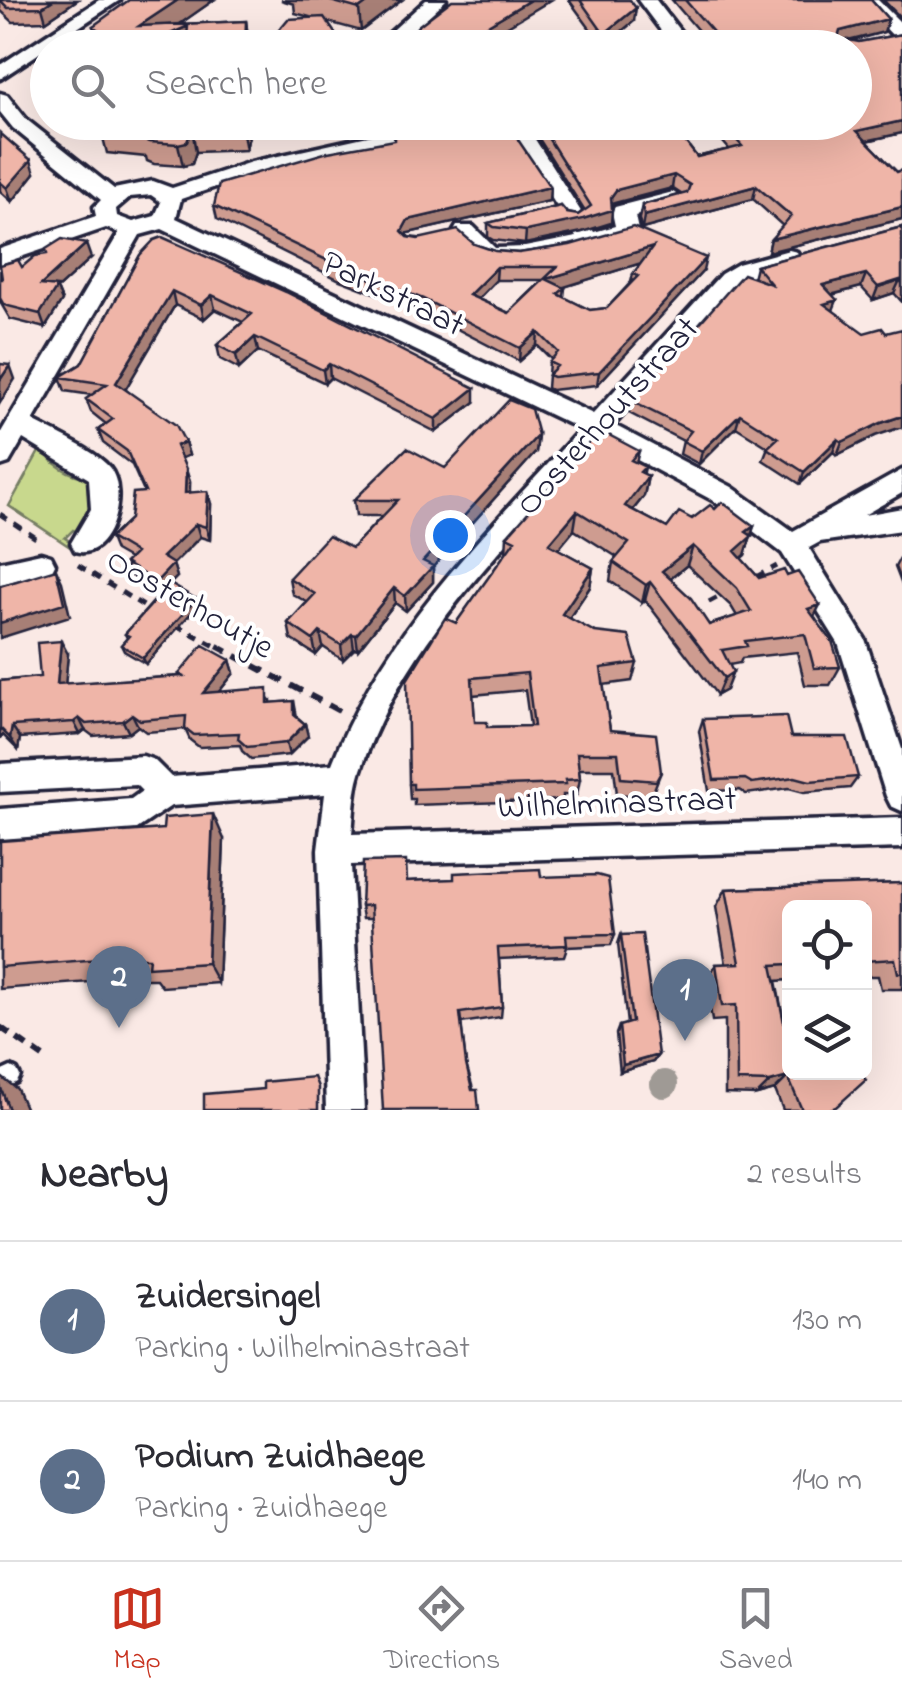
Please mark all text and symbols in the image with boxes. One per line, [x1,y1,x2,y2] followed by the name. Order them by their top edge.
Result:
[30,30,872,140] search box
[145,57,327,113] text: Search here
[65,58,120,113] icon: search
[312,239,473,352] street label: Parkstraat
[505,306,713,529] street label: Oosterhoutstraat
[425,510,476,561] your location
[96,536,283,674] street label: Oosterhoutje
[497,775,738,834] street label: Wilhelminastraat
[782,900,872,1080] map controls
[782,900,872,990] button: locate
[86,946,152,1028] pin: 2
[652,958,718,1041] pin: 1
[782,990,872,1080] button: layers
[40,1145,168,1206] text: Nearby
[747,1152,862,1199] text: 2 results
[135,1270,321,1326] text: Zuidersingel
[67,1298,78,1345] text: 1
[792,1298,862,1345] text: 130 m
[135,1326,470,1373] text: Parking · Wilhelminastraat
[135,1430,424,1486] text: Podium Zuidhaege
[65,1458,80,1505] text: 2
[792,1458,862,1505] text: 140 m
[135,1486,387,1533] text: Parking · Zuidhaege
[110,1581,165,1682] tab: Map
[384,1581,500,1682] tab: Directions
[719,1581,792,1682] tab: Saved

